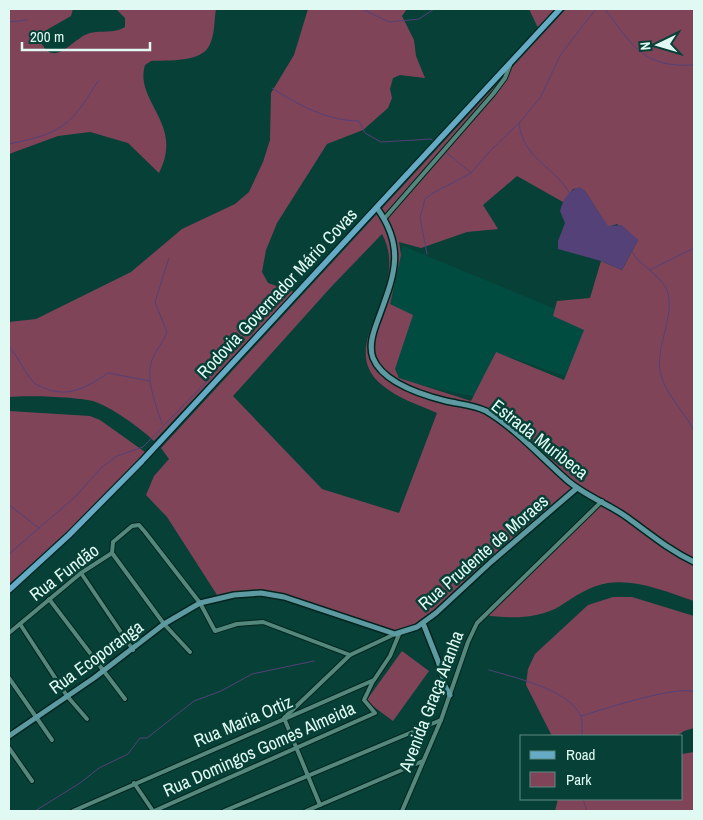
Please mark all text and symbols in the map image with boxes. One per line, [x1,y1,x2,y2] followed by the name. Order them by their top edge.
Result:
[22,20,150,52] scale bar
[633,20,683,70] north arrow
[30,26,64,47] text: 200 m
[636,41,654,51] text: N
[191,202,363,384] street label: Rodovia Governador Mário Covas
[486,393,594,485] street label: Estrada Muribeca
[413,488,553,616] street label: Rua Prudente de Moraes
[24,538,104,606] street label: Rua Fundão
[44,614,148,700] street label: Rua Ecoporanga
[392,627,469,776] street label: Avenida Graça Aranha
[190,689,296,753] street label: Rua Maria Ortiz
[159,695,359,803] street label: Rua Domingos Gomes Almeida
[520,735,683,800] legend
[566,744,595,765] text: Road
[566,769,592,790] text: Park

